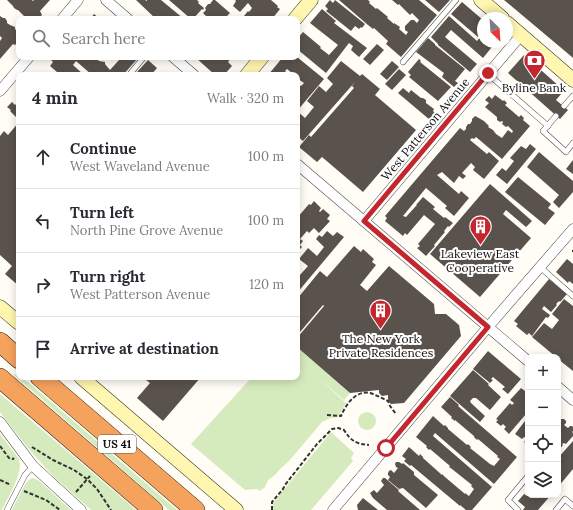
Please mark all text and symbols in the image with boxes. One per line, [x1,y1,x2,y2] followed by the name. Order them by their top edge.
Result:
[477,12,513,48] north arrow
[16,16,300,60] search box
[30,27,52,49] icon: search
[62,29,145,48] text: Search here
[521,47,547,80] bank icon: Byline Bank
[479,64,497,82] route end
[378,74,473,183] street label: West Patterson Avenue
[502,80,567,95] place label: Byline Bank
[32,87,78,109] text: 4 min
[207,90,284,107] text: Walk · 320 m
[70,139,136,158] text: Continue
[32,146,54,168] icon: ahead
[248,148,284,165] text: 100 m
[70,158,210,175] text: West Waveland Avenue
[70,203,134,222] text: Turn left
[32,210,54,232] icon: left
[248,212,284,229] text: 100 m
[467,213,493,246] building icon: Lakeview East Cooperative
[70,222,223,239] text: North Pine Grove Avenue
[441,246,520,275] place label: Lakeview East Cooperative
[70,267,146,286] text: Turn right
[32,274,54,296] icon: right
[249,276,284,293] text: 120 m
[70,286,210,303] text: West Patterson Avenue
[368,298,394,331] building icon: The New York Private Residences
[329,331,434,360] place label: The New York Private Residences
[32,338,54,360] icon: arrive
[70,339,219,358] text: Arrive at destination
[525,354,561,498] map controls
[525,354,561,390] button: +
[525,390,561,426] button: −
[525,426,561,462] button: locate
[98,435,136,453] road number: US 41
[377,439,395,457] route start
[525,462,561,498] button: layers

